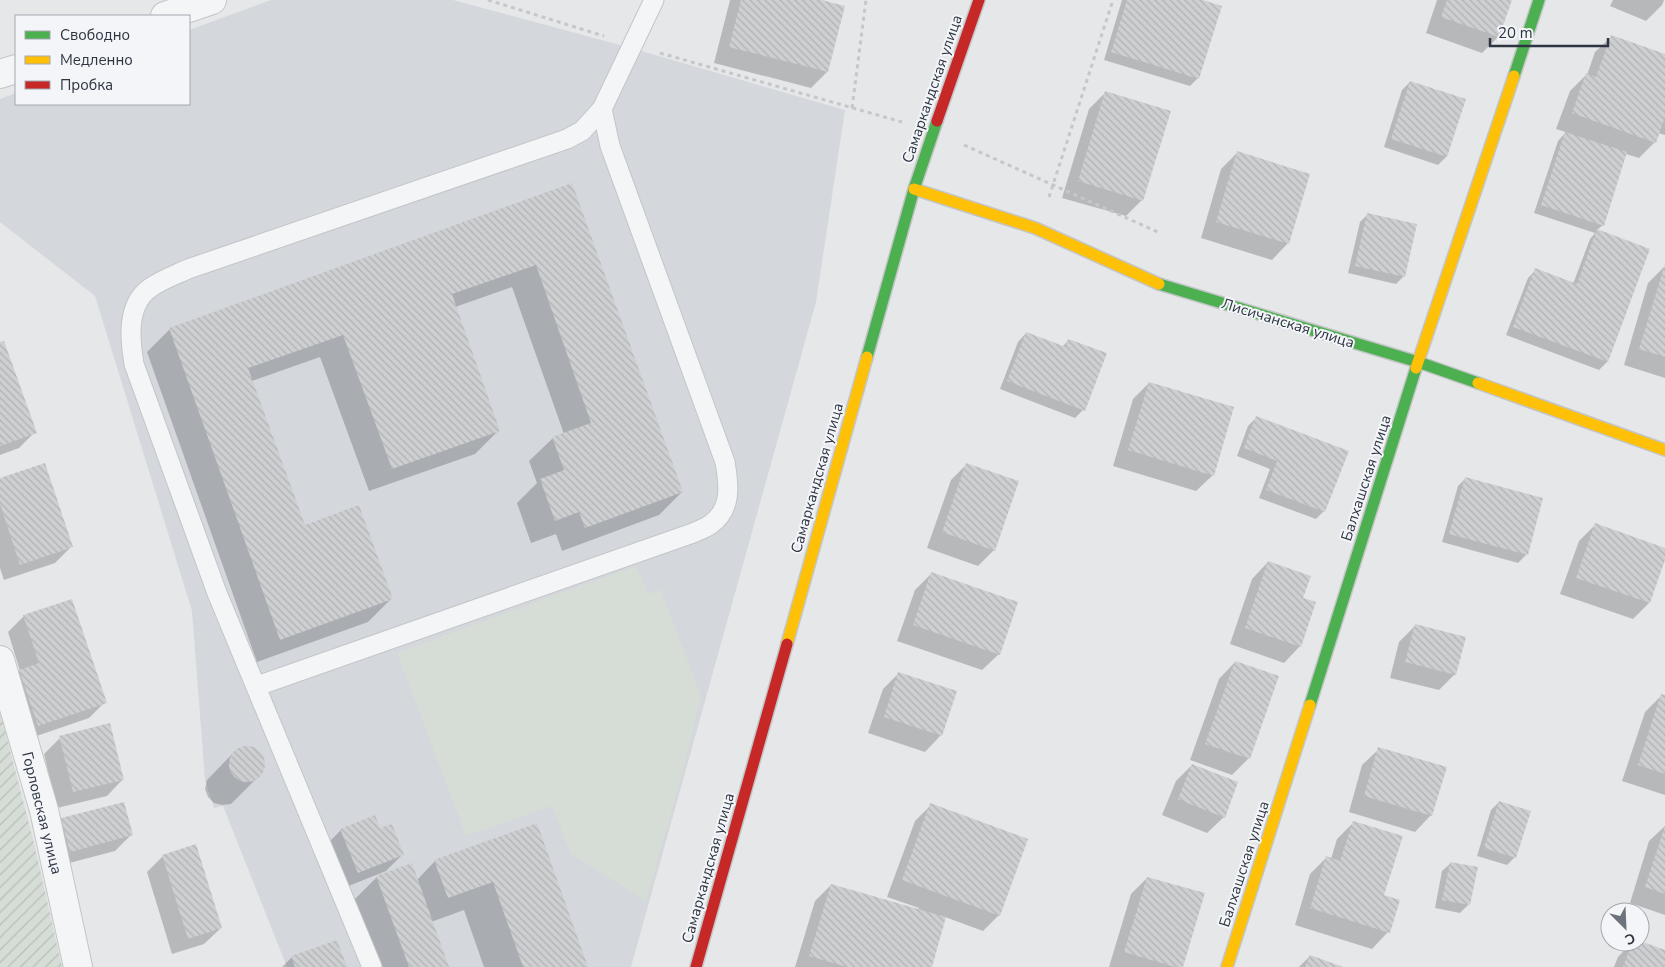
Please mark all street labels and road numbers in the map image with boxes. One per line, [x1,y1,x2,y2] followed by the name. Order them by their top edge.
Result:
[897,12,967,166] street label: Самаркандская улица
[1219,293,1357,353] street label: Лисичанская улица
[786,401,848,555] street label: Самаркандская улица
[1336,412,1396,544] street label: Балхашская улица
[17,750,67,876] street label: Горловская улица
[677,791,739,945] street label: Самаркандская улица
[1214,798,1274,930] street label: Балхашская улица

